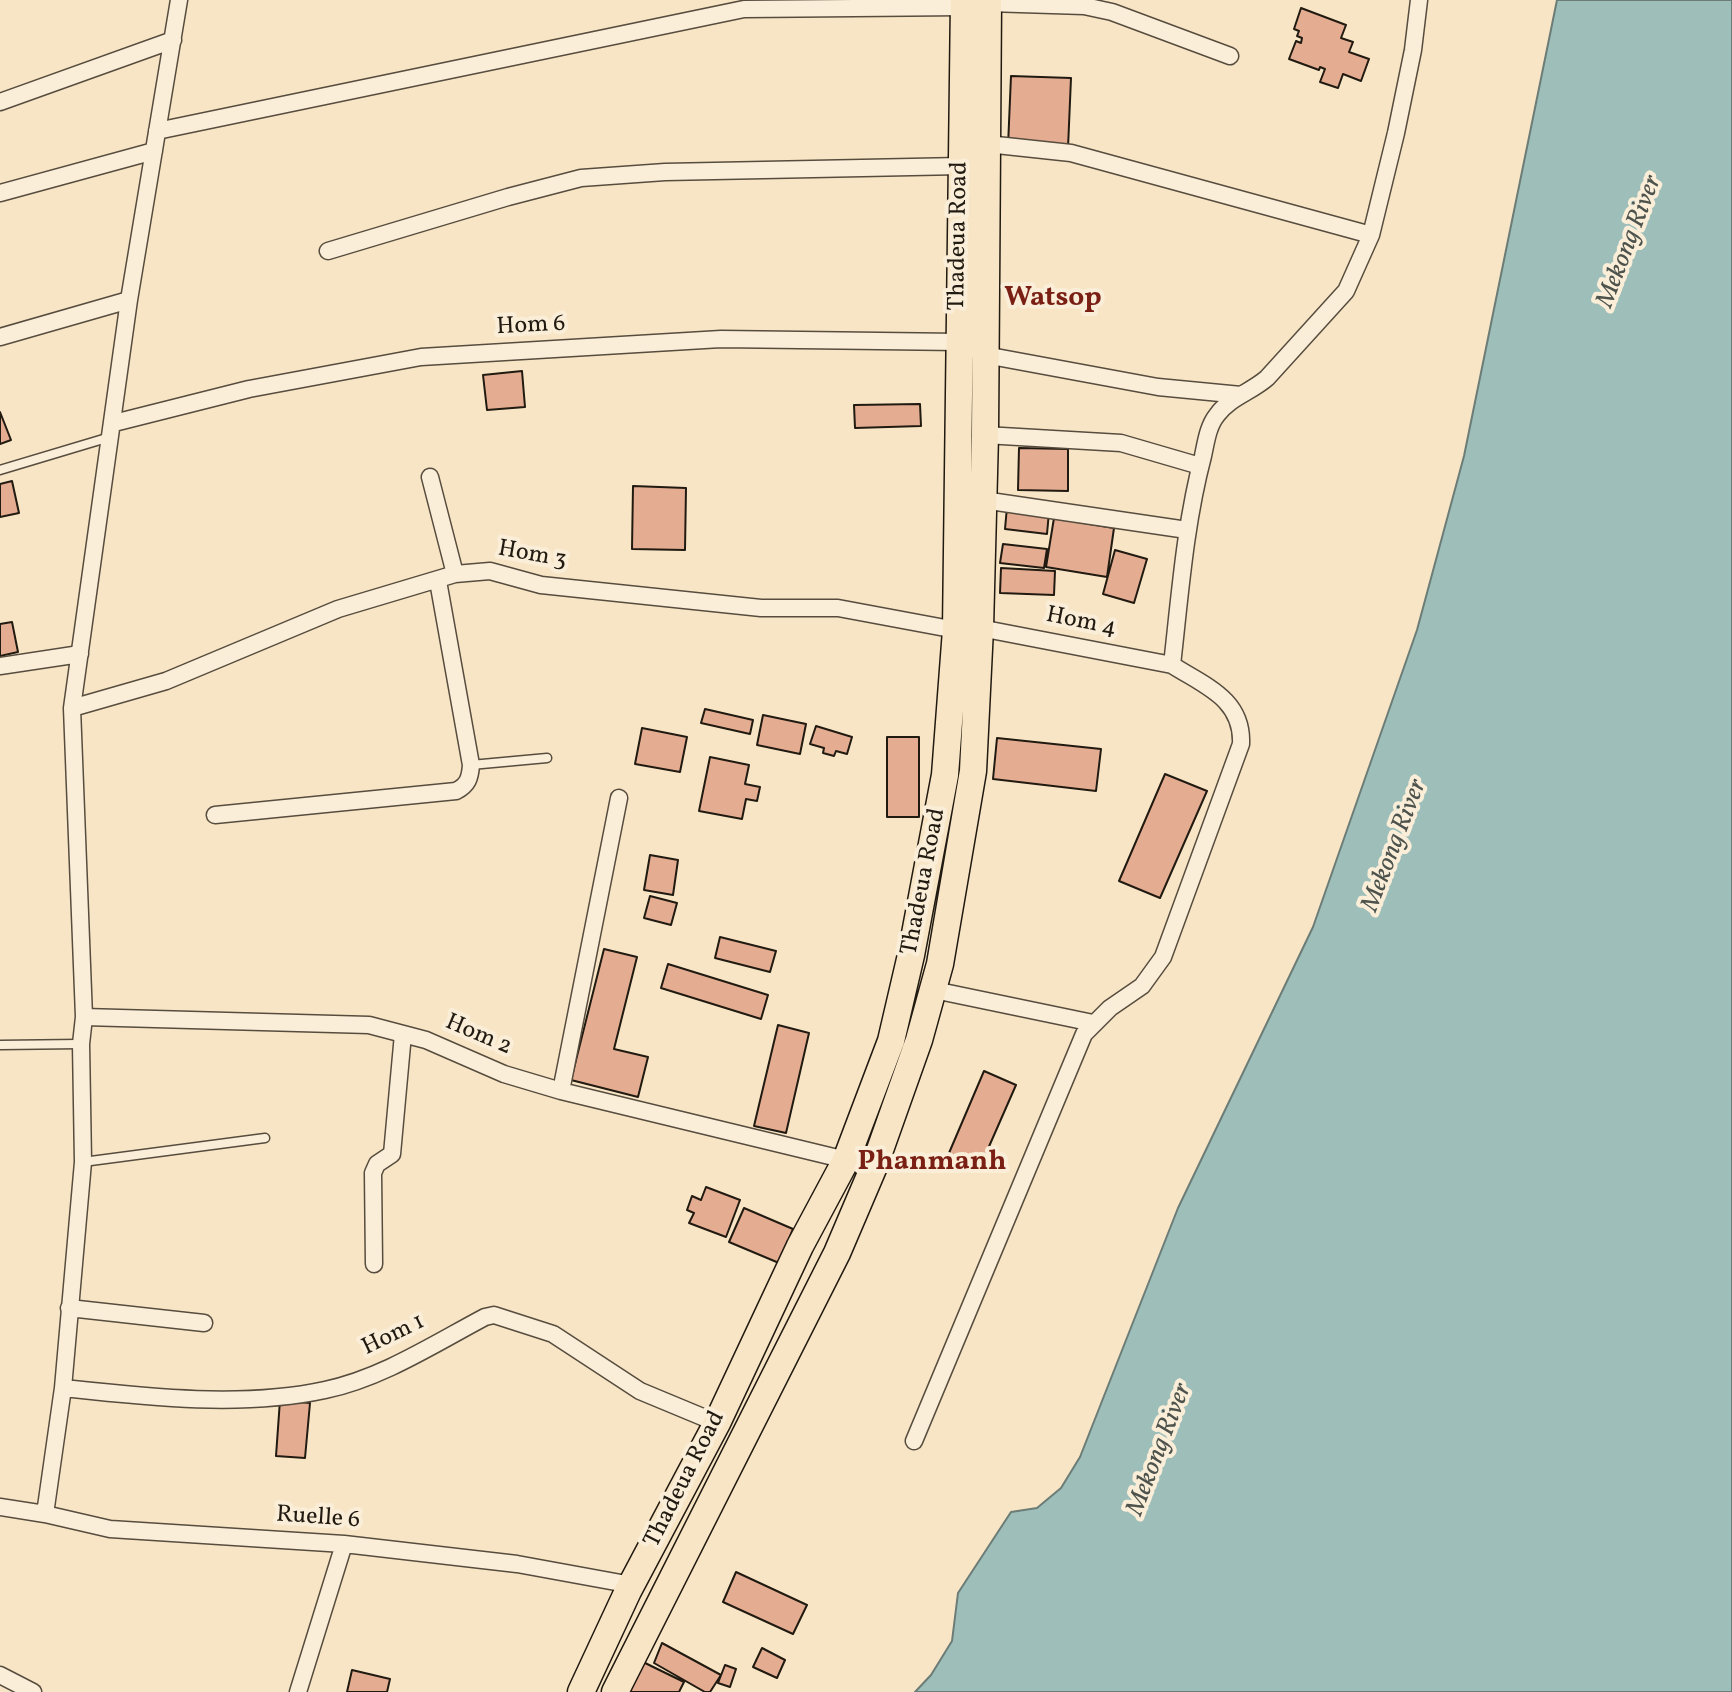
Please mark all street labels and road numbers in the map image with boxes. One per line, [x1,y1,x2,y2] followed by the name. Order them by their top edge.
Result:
[944,161,976,311] street label: Thadeua Road
[496,311,566,343] street label: Hom 6
[495,536,569,576] street label: Hom 3
[1043,602,1119,644] street label: Hom 4
[897,806,953,958] street label: Thadeua Road
[440,1009,516,1063] street label: Hom 2
[358,1309,430,1363] street label: Hom 1
[639,1407,733,1553] street label: Thadeua Road
[275,1502,361,1536] street label: Ruelle 6

